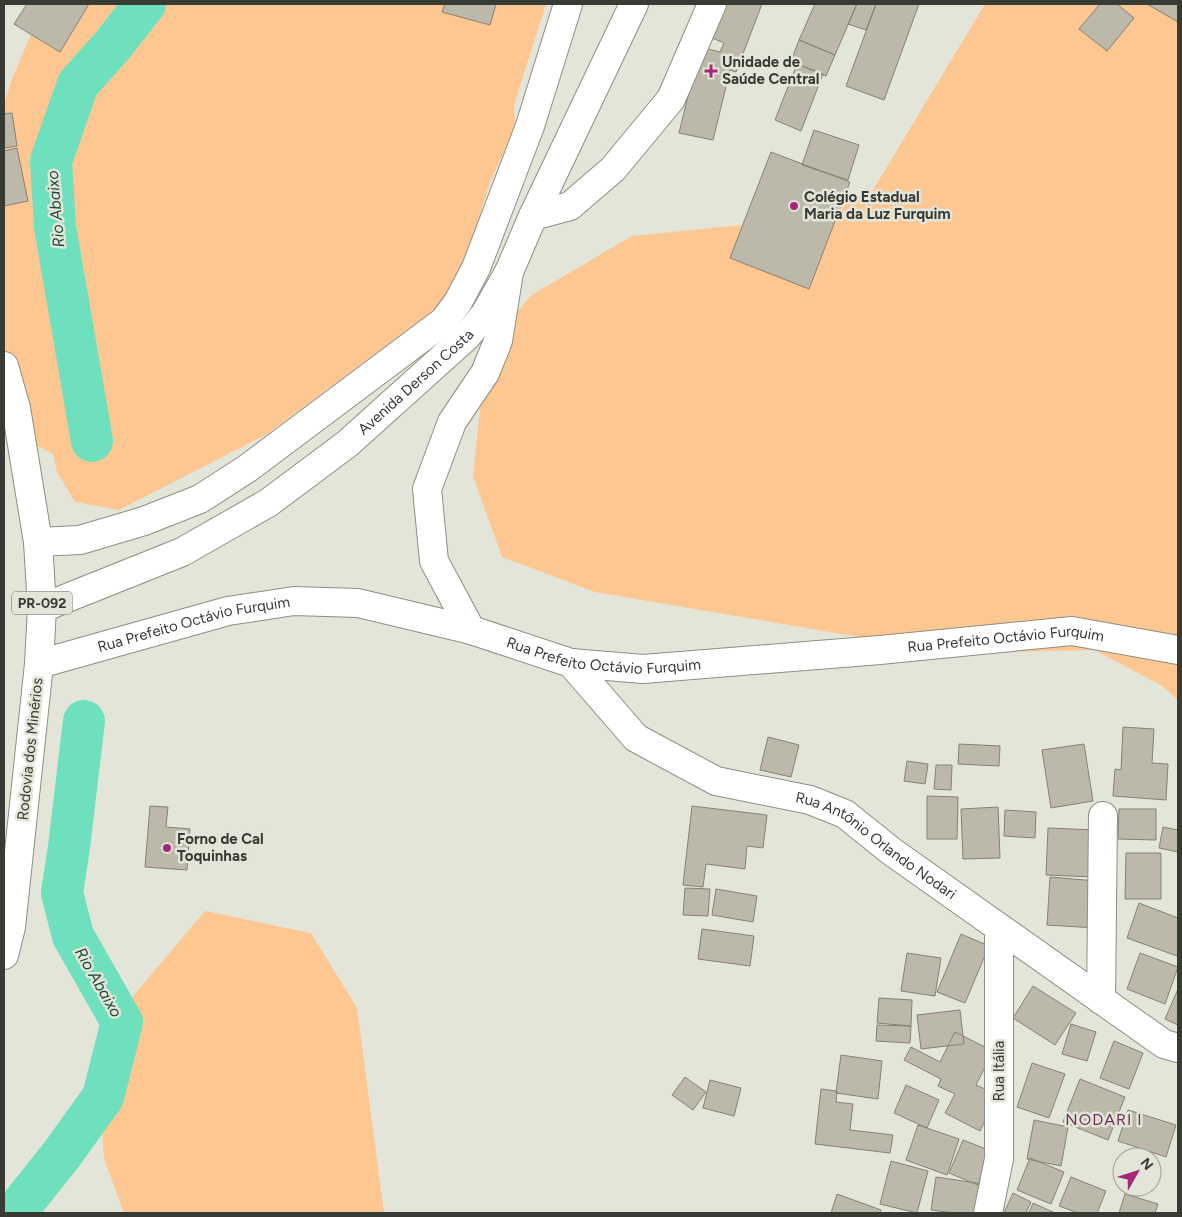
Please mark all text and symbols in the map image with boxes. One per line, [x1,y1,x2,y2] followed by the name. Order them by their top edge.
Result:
[722,53,820,88] place label: Unidade de Saúde Central
[704,64,718,78] marker: Unidade de Saúde Central
[43,170,68,248] water label: Rio Abaixo
[804,188,951,223] place label: Colégio Estadual Maria da Luz Furquim
[788,200,800,212] marker: Colégio Estadual Maria da Luz Furquim
[354,326,478,439] street label: Avenida Derson Costa
[12,592,72,614] road number: PR-092
[95,593,291,656] street label: Rua Prefeito Octávio Furquim
[907,622,1105,656] street label: Rua Prefeito Octávio Furquim
[504,633,702,678] street label: Rua Prefeito Octávio Furquim
[14,677,46,821] street label: Rodovia dos Minérios
[794,788,960,903] street label: Rua Antônio Orlando Nodari
[177,830,264,865] place label: Forno de Cal Toquinhas
[161,842,173,854] marker: Forno de Cal Toquinhas
[71,944,126,1020] water label: Rio Abaixo
[990,1041,1008,1101] street label: Rua Itália
[1065,1110,1143,1129] district label: NODARI I
[1112,1147,1162,1197] north arrow
[1137,1155,1157,1174] text: N

